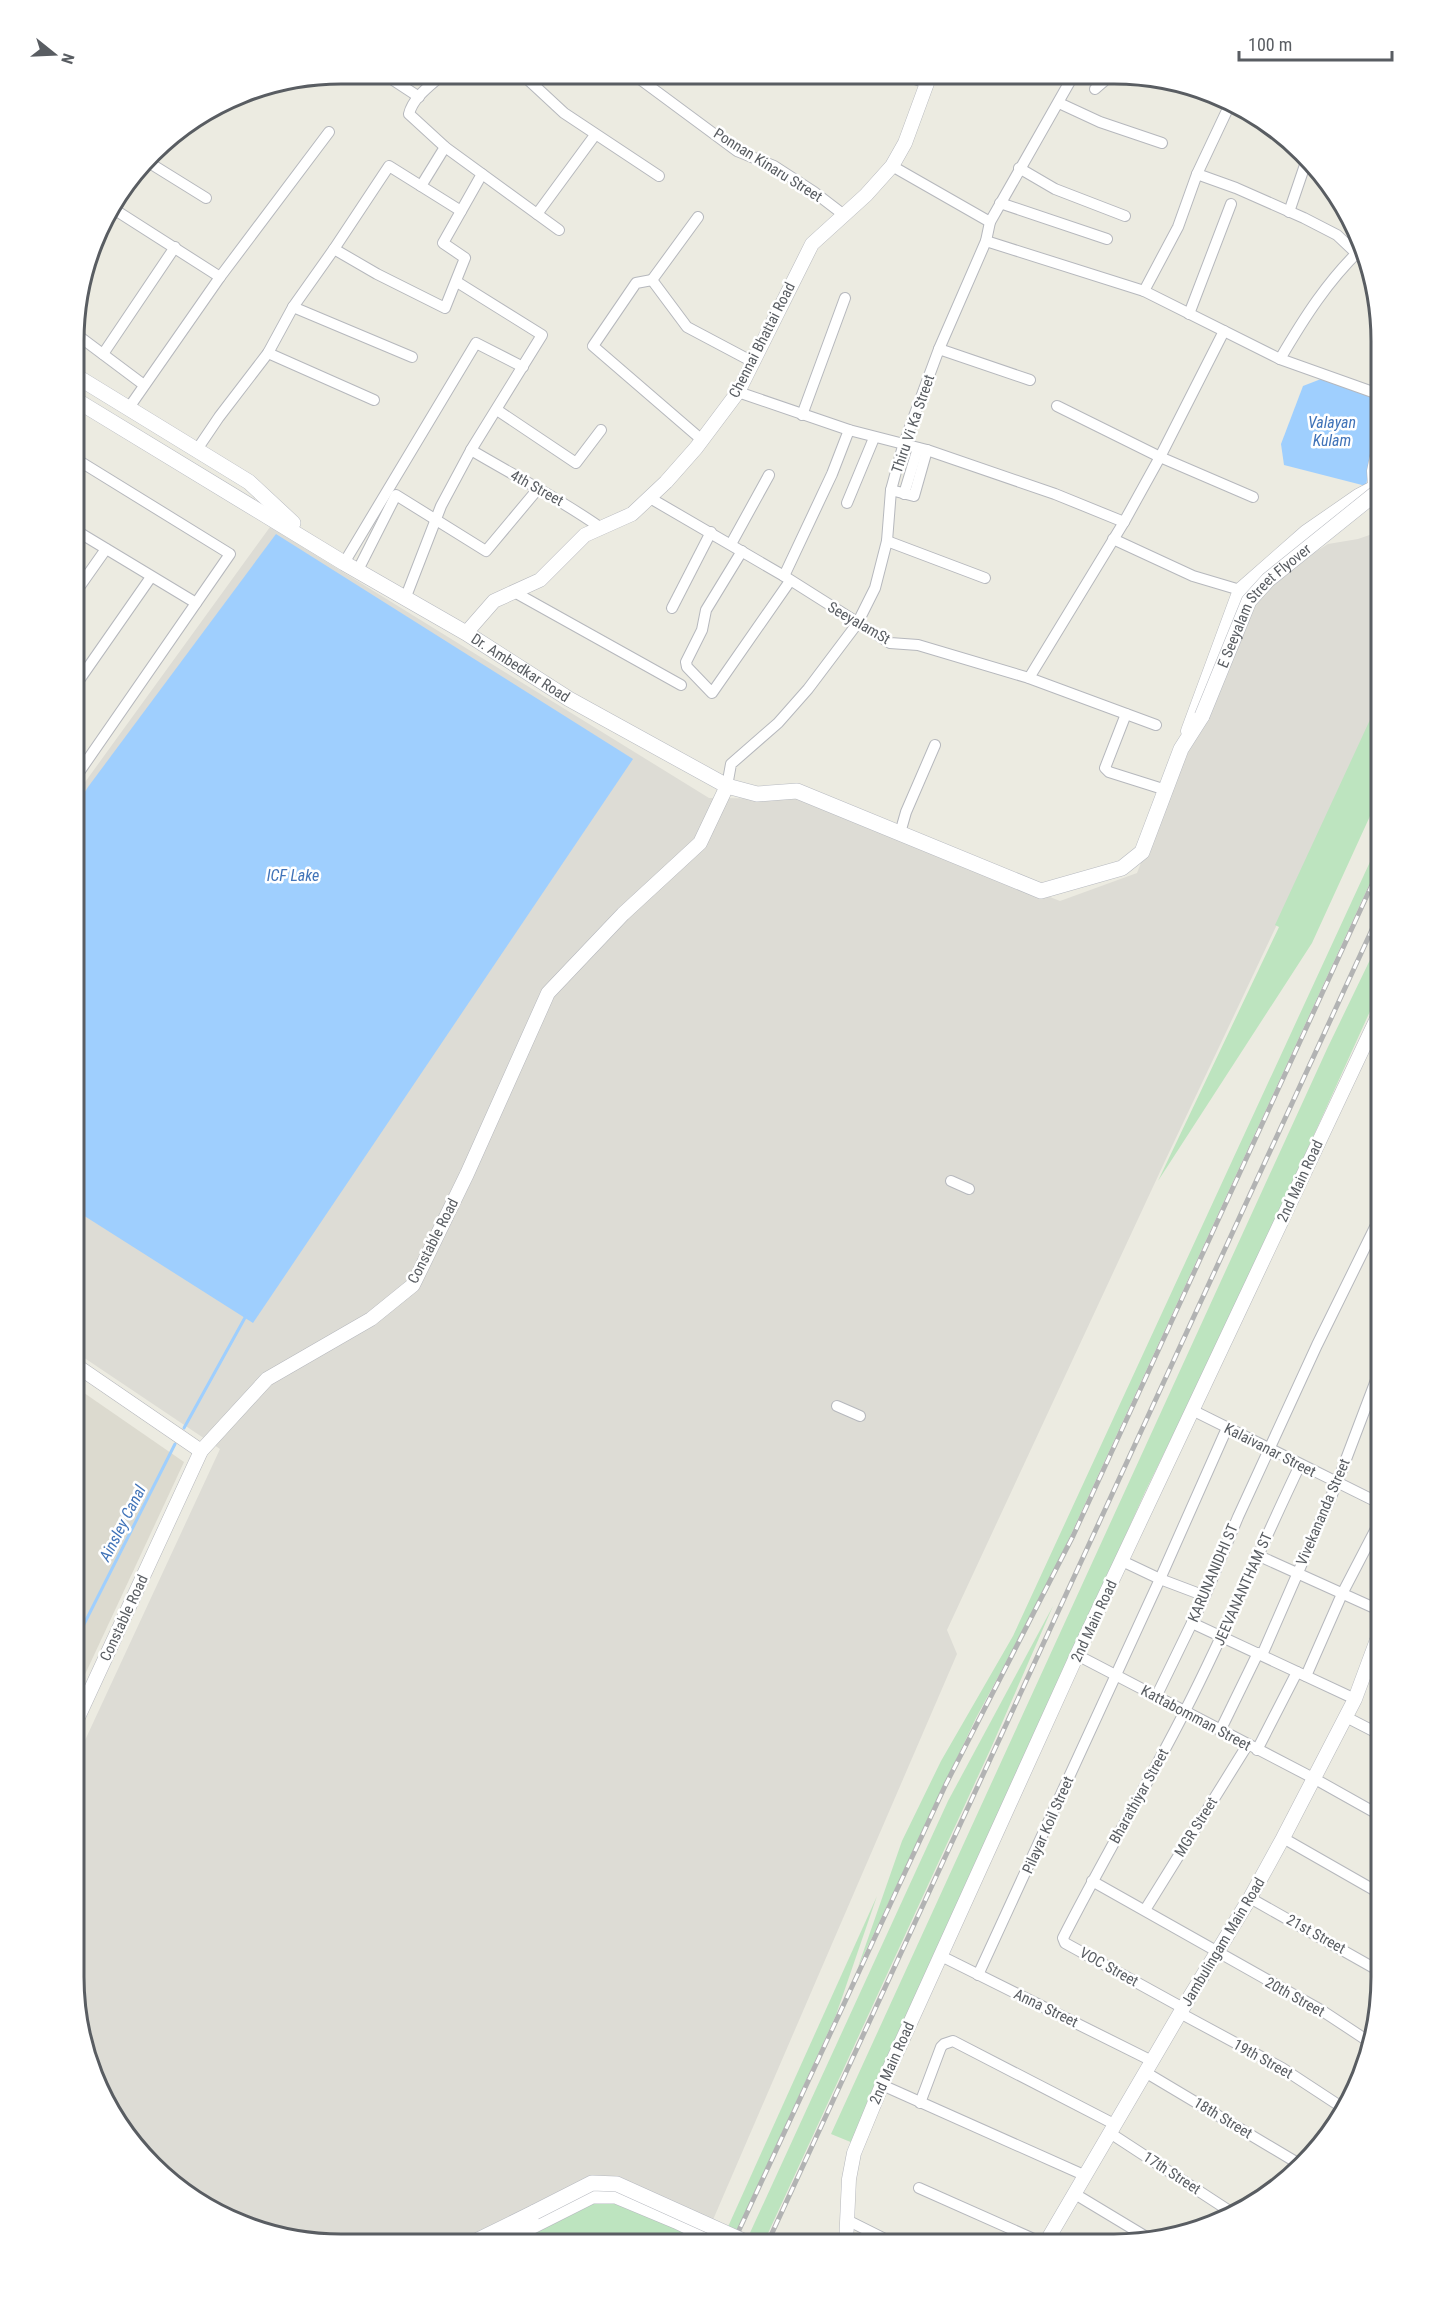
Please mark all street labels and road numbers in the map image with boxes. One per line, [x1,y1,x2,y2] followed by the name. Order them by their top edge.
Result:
[710,124,826,206] street label: Ponnan Kinaru Street
[725,279,799,401] street label: Chennai Bhattai Road
[888,372,938,476] street label: Thiru Vi Ka Street
[507,466,567,510] street label: 4th Street
[1214,540,1315,670] street label: E Seeyalam Street Flyover
[825,598,893,648] street label: SeeyalamSt
[468,630,573,706] street label: Dr. Ambedkar Road
[1273,1137,1327,1225] street label: 2nd Main Road
[404,1195,462,1287] street label: Constable Road
[1221,1419,1319,1481] street label: Kalaivanar Street
[1292,1456,1354,1568] street label: Vivekananda Street
[1184,1521,1242,1625] street label: KARUNANIDHI ST
[1210,1529,1276,1648] street label: JEEVANANTHAM ST
[96,1572,152,1664] street label: Constable Road
[1067,1577,1121,1665] street label: 2nd Main Road
[1138,1681,1254,1755] street label: Kattabomman Street
[1106,1745,1172,1847] street label: Bharathiyar Street
[1019,1774,1077,1876] street label: Pilayar Koil Street
[1171,1794,1221,1860] street label: MGR Street
[1178,1875,1268,2009] street label: Jambulingam Main Road
[1283,1910,1349,1958] street label: 21st Street
[1076,1944,1142,1990] street label: VOC Street
[1262,1973,1328,2021] street label: 20th Street
[1011,1985,1081,2031] street label: Anna Street
[866,2019,918,2107] street label: 2nd Main Road
[1230,2035,1296,2083] street label: 19th Street
[1190,2094,1256,2142] street label: 18th Street
[1140,2148,1204,2198] street label: 17th Street

